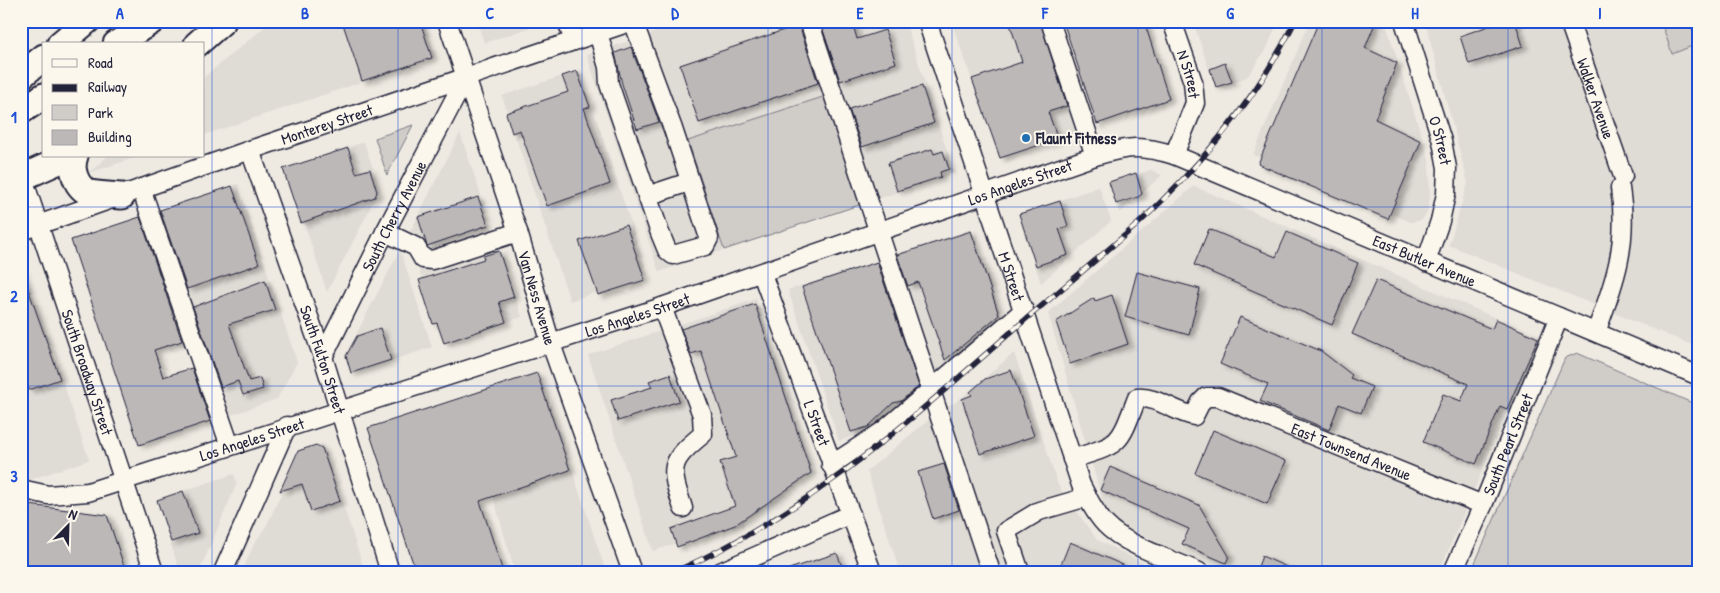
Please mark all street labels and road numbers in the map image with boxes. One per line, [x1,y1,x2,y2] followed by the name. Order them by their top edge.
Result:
[1172,47,1206,100] street label: N Street
[1572,55,1620,142] street label: Walker Avenue
[278,98,376,150] street label: Monterey Street
[1424,113,1457,167] street label: O Street
[965,154,1075,210] street label: Los Angeles Street
[356,156,432,275] street label: South Cherry Avenue
[1370,229,1480,292] street label: East Butler Avenue
[513,248,562,348] street label: Van Ness Avenue
[993,249,1030,304] street label: M Street
[582,287,693,342] street label: Los Angeles Street
[295,302,351,417] street label: South Fulton Street
[56,307,119,438] street label: South Broadway Street
[1477,390,1538,498] street label: South Pearl Street
[799,397,836,449] street label: L Street
[197,412,307,466] street label: Los Angeles Street
[1288,417,1415,486] street label: East Townsend Avenue

